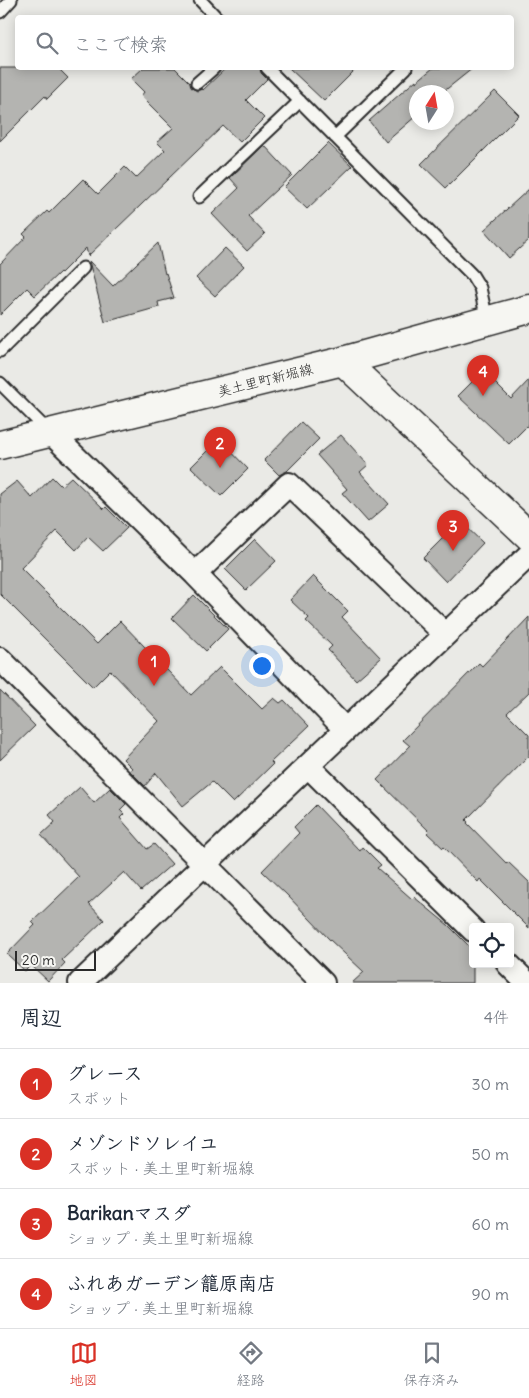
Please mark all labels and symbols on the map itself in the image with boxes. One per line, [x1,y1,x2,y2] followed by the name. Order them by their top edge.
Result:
[409,85,454,130] north arrow
[467,355,499,396] pin: 4
[215,359,315,401] street label: 美土里町新堀線
[204,427,236,468] pin: 2
[437,510,469,551] pin: 3
[138,645,170,686] pin: 1
[249,653,275,679] your location
[15,948,96,971] scale bar

